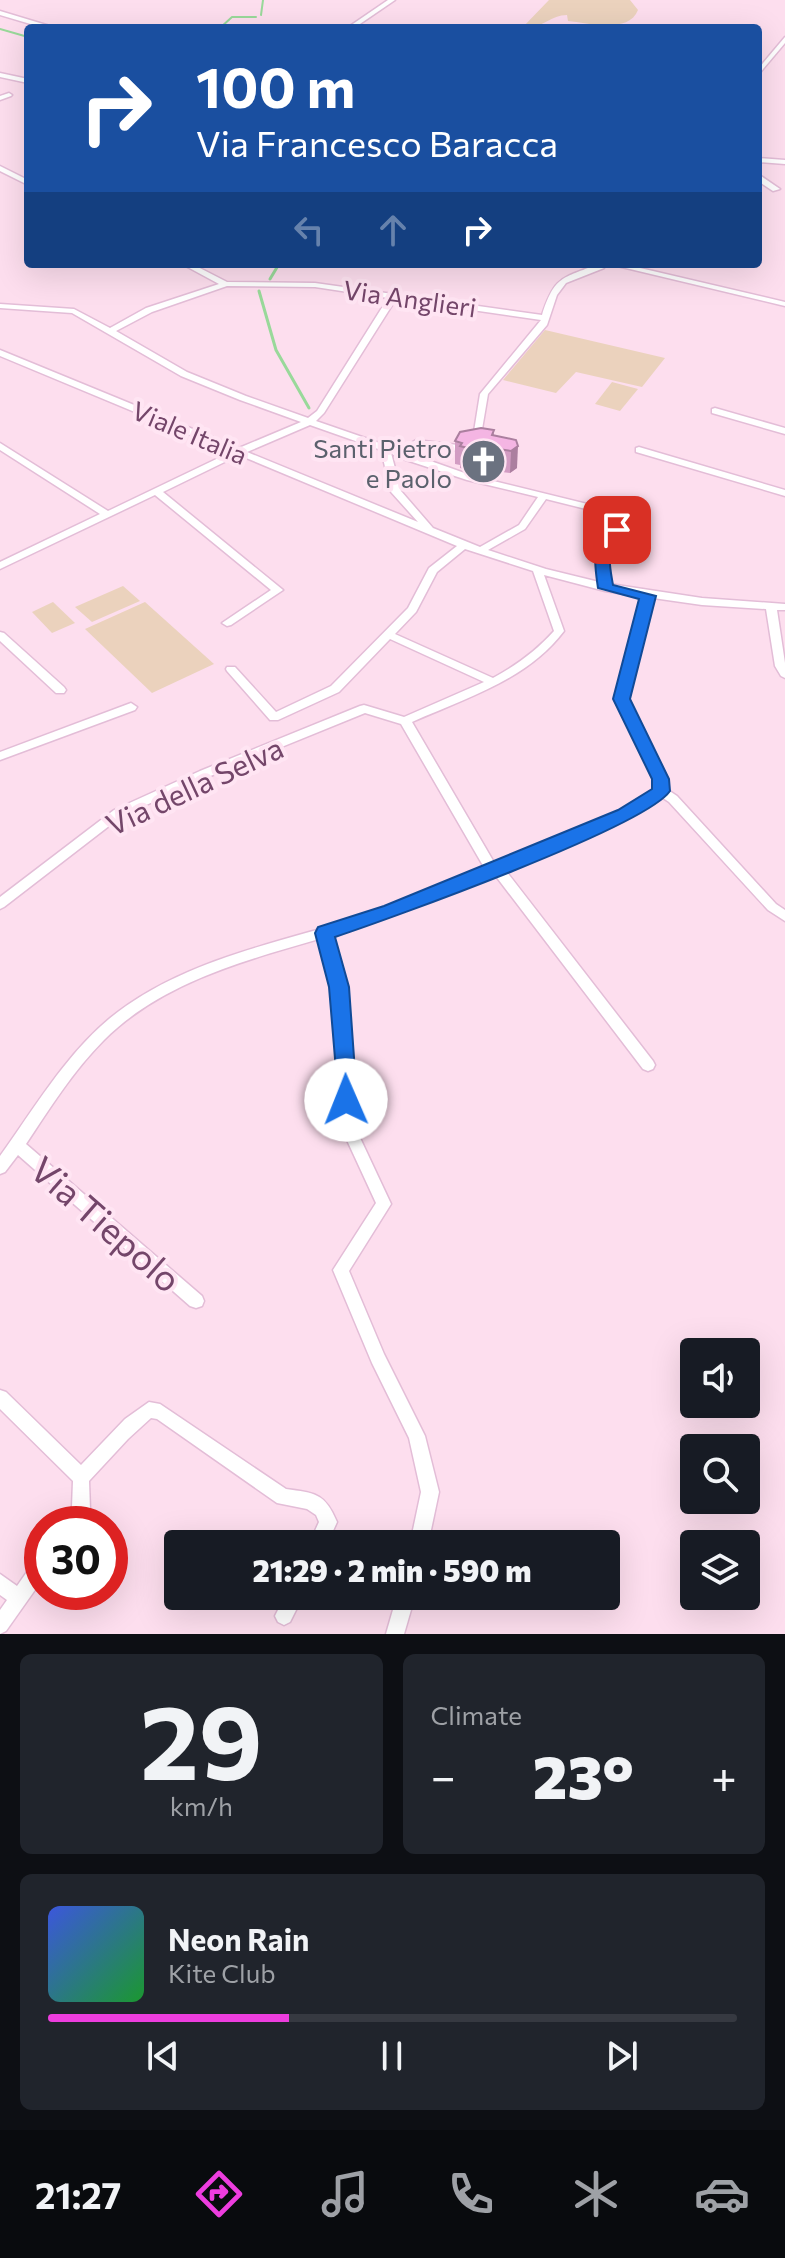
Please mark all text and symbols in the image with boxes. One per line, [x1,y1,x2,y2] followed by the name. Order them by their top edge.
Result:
[196,51,355,120] text: 100 m
[64,56,168,160] icon: right
[196,120,558,164] text: Via Francesco Baracca
[287,208,331,252] icon: left
[371,208,415,252] icon: ahead
[455,208,499,252] icon: right
[341,273,479,323] street label: Via Anglieri
[128,394,252,470] street label: Viale Italia
[313,432,452,493] place label: Santi Pietro e Paolo
[459,438,507,486] church icon: Santi Pietro e Paolo
[583,496,651,564] pin
[595,508,639,552] icon: arrive
[99,728,289,842] street label: Via della Selva
[304,1058,388,1142] position arrow
[23,1146,191,1300] street label: Via Tiepolo
[680,1338,760,1610] map controls
[680,1338,760,1418] button: sound
[680,1434,760,1514] button: search
[24,1506,128,1610] speed limit sign: 30
[680,1530,760,1610] button: layers
[253,1551,531,1588] text: 21:29 · 2 min · 590 m
[140,1674,263,1801] text: 29
[431,1699,522,1730] text: Climate
[533,1738,634,1811] text: 23°
[431,1748,456,1802] text: −
[711,1748,737,1802] text: +
[170,1790,233,1821] text: km/h
[168,1920,309,1957] text: Neon Rain
[168,1957,276,1988] text: Kite Club
[141,2034,185,2078] icon: previous
[370,2034,414,2078] icon: pause
[600,2034,644,2078] icon: next
[191,2166,247,2222] icon: directions
[317,2166,373,2222] icon: music
[443,2166,499,2222] icon: phone
[568,2166,624,2222] icon: climate
[694,2166,750,2222] icon: car
[35,2172,121,2216] text: 21:27

